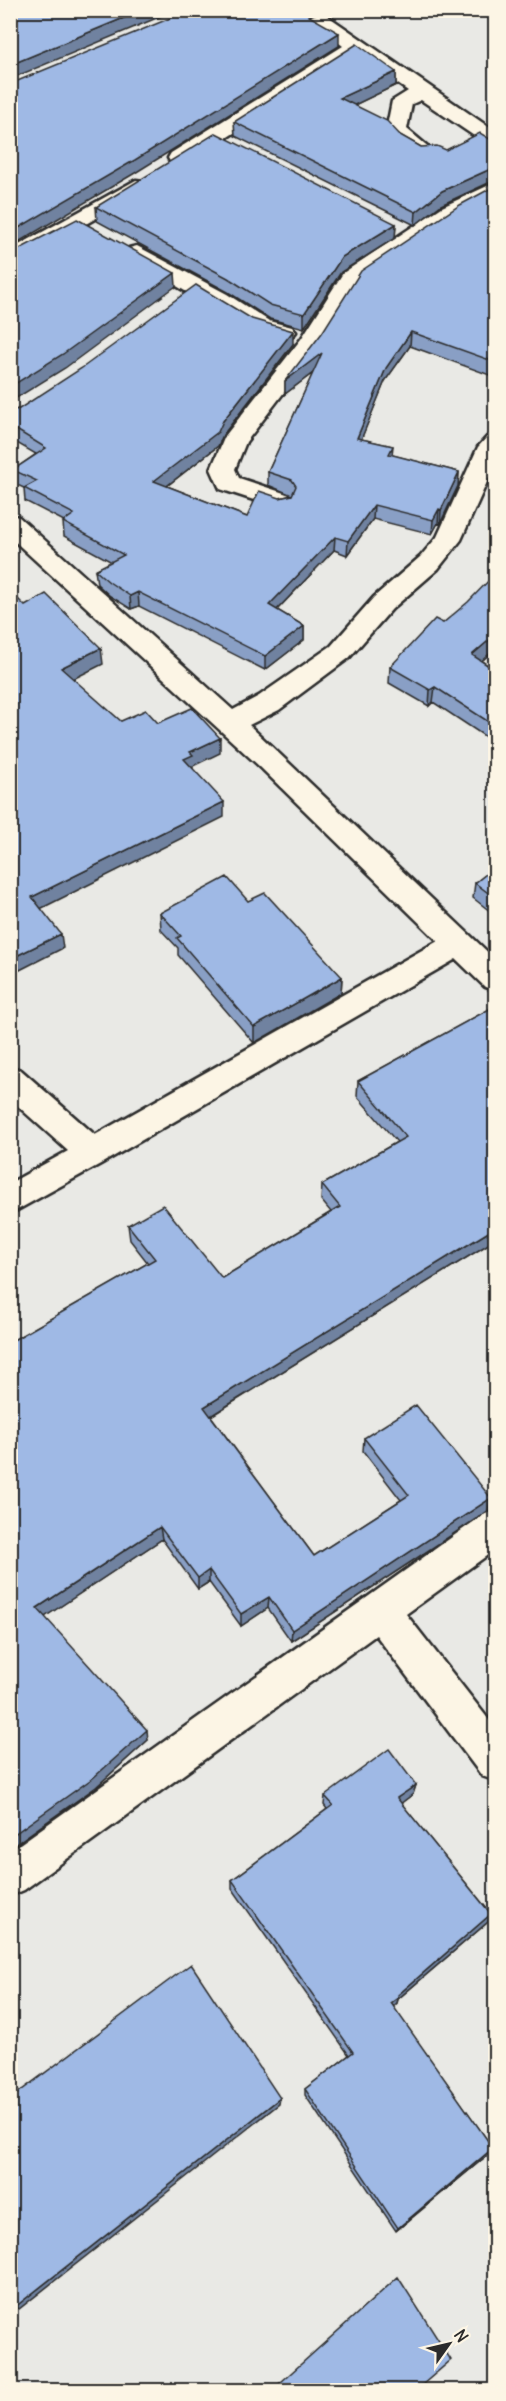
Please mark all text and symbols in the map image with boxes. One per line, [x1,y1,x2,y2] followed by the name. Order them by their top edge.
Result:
[419,2314,479,2374] north arrow
[450,2325,473,2346] text: N

